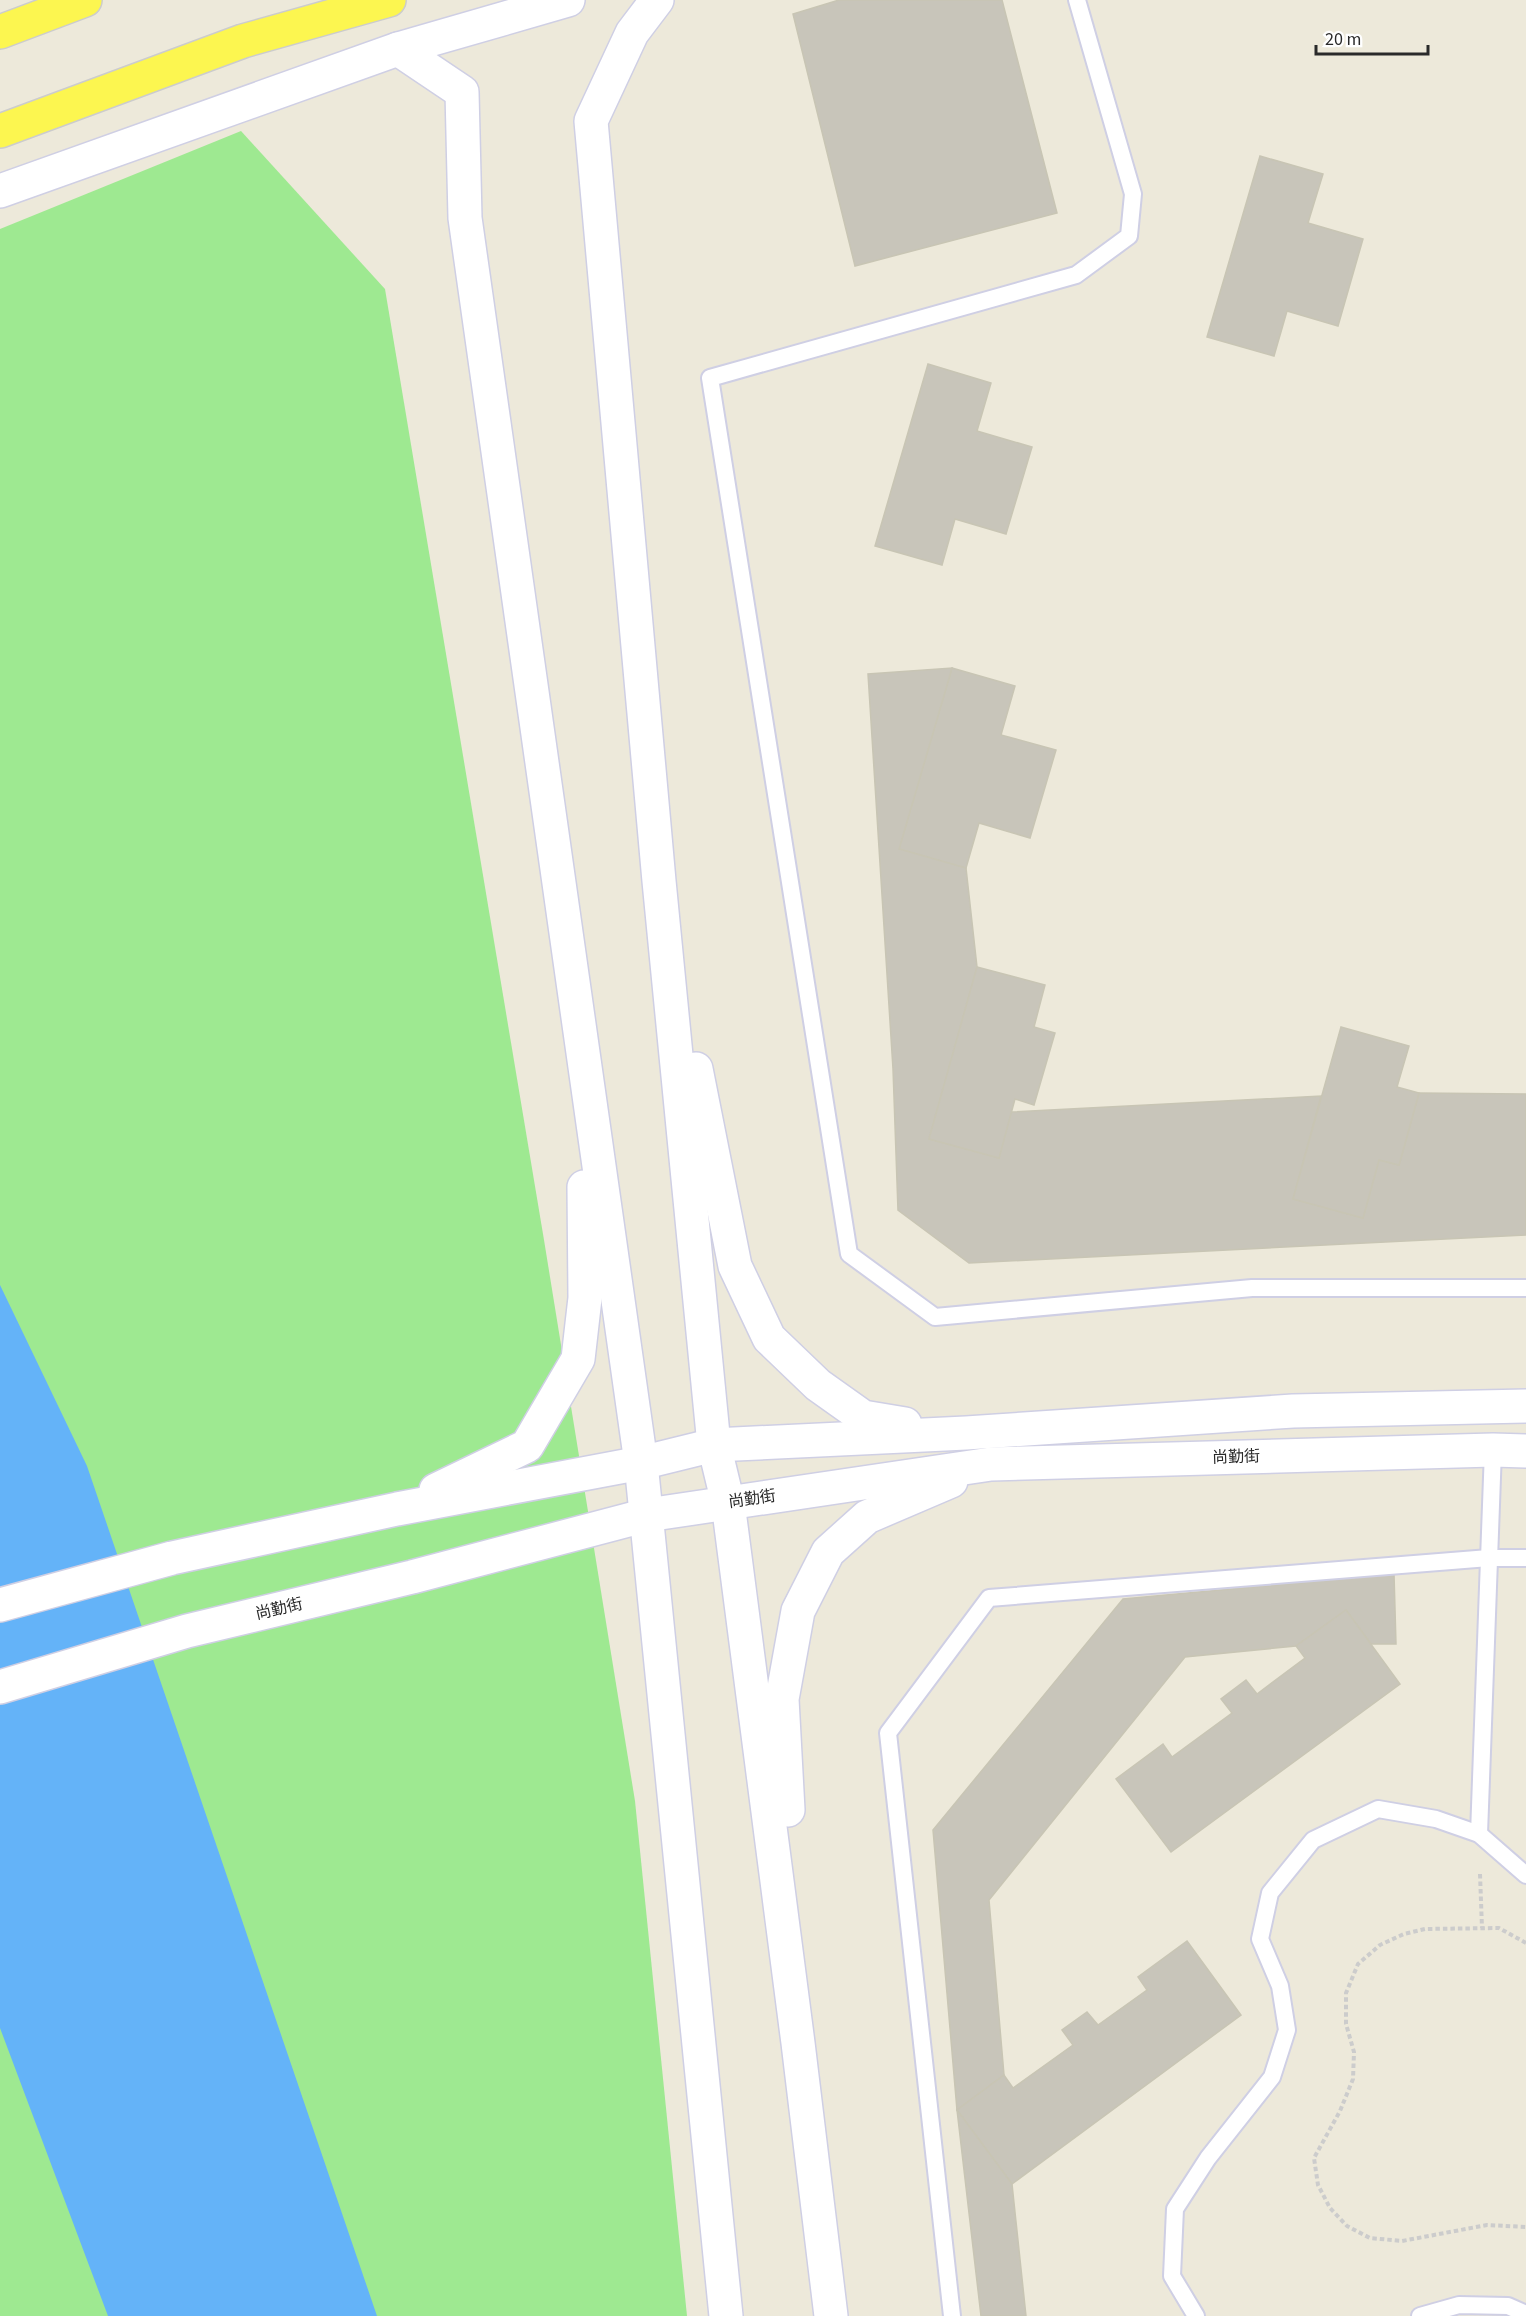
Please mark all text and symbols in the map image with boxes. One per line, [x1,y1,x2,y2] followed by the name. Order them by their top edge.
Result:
[1316,18,1428,56] scale bar
[1325,27,1361,52] text: 20 m
[1212,1445,1260,1469] street label: 尚勤街
[727,1485,777,1513] street label: 尚勤街
[253,1593,305,1625] street label: 尚勤街

